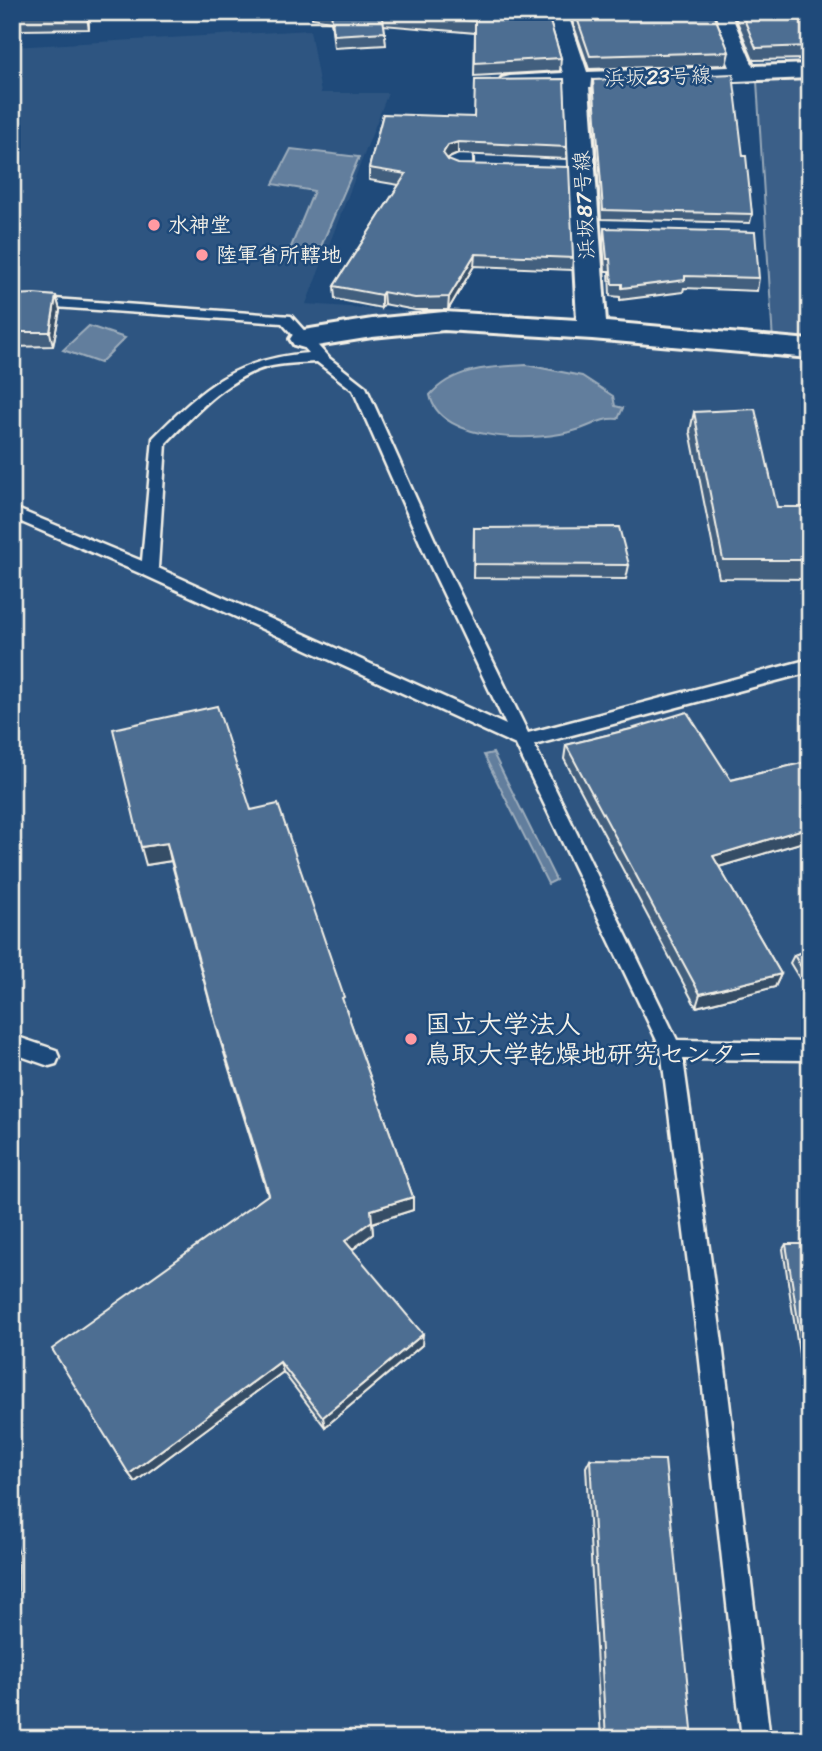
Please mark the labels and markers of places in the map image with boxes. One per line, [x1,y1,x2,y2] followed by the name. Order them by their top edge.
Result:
[168,206,231,244] place label: 水神堂
[146,217,162,233] marker: 水神堂
[216,236,342,274] place label: 陸軍省所轄地
[194,247,210,263] marker: 陸軍省所轄地
[425,1001,763,1077] place label: 国立大学法人 鳥取大学乾燥地研究センター
[403,1031,419,1047] marker: 国立大学法人 鳥取大学乾燥地研究センター

